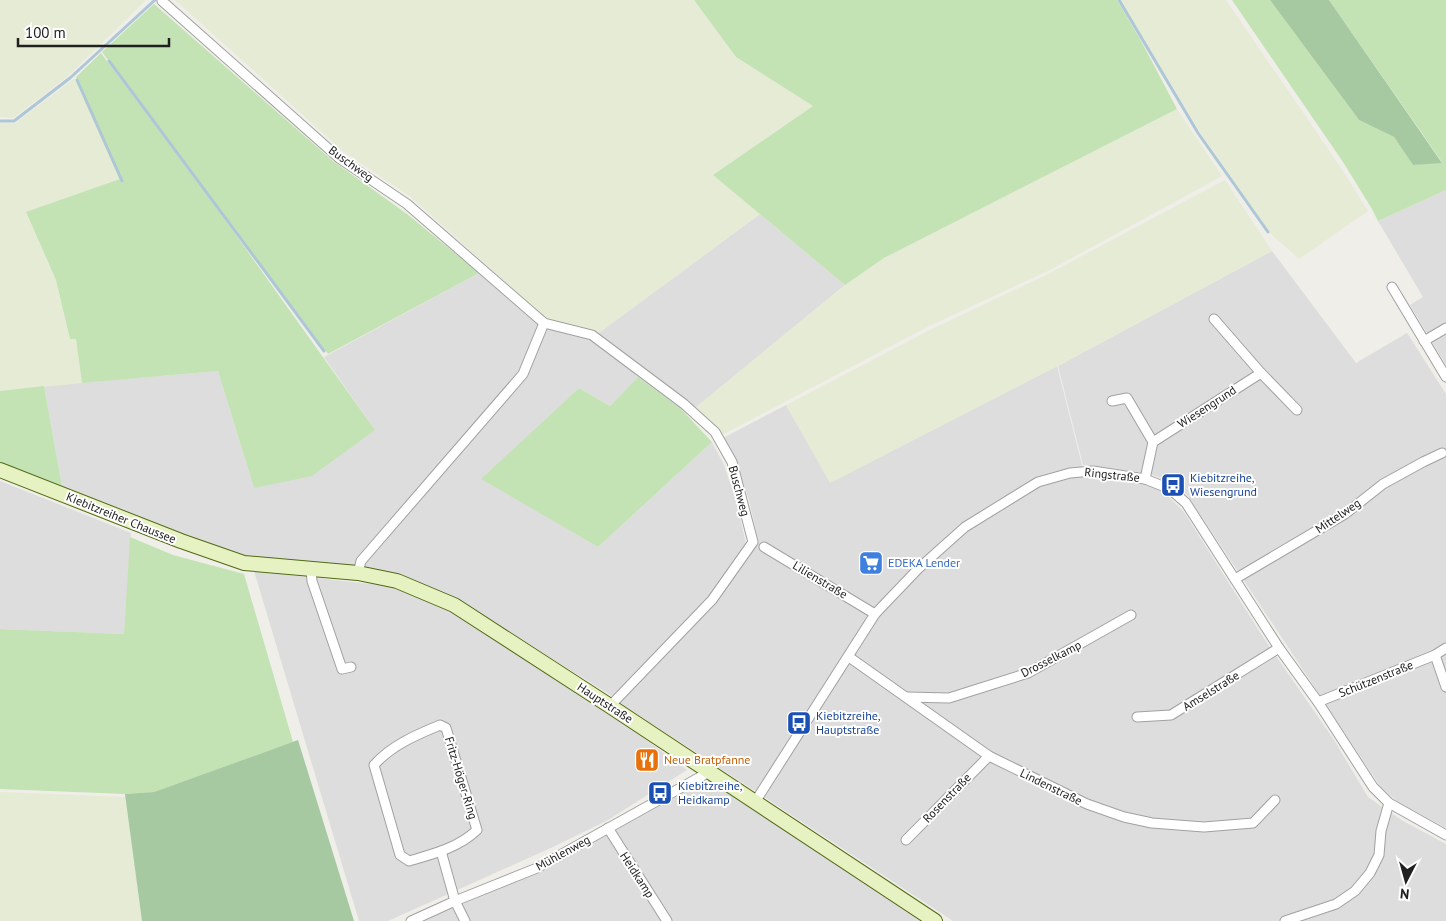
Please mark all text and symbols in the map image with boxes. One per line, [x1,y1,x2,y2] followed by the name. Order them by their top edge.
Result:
[18,15,169,47] scale bar
[25,23,66,42] text: 100 m
[326,142,377,185] street label: Buschweg
[1175,382,1239,431] street label: Wiesengrund
[726,464,753,518] street label: Buschweg
[1084,464,1141,485] street label: Ringstraße
[1190,470,1257,499] place label: Kiebitzreihe, Wiesengrund
[1160,472,1186,498] bus stop icon: Kiebitzreihe, Wiesengrund
[64,489,178,546] street label: Kiebitzreiher Chaussee
[1312,495,1363,536] street label: Mittelweg
[858,550,884,576] supermarket icon: EDEKA Lender
[888,555,960,570] place label: EDEKA Lender
[790,557,850,602] street label: Lilienstraße
[1018,637,1084,680] street label: Drosselkamp
[1336,657,1415,700] street label: Schützenstraße
[1180,667,1242,714] street label: Amselstraße
[575,679,636,726] street label: Hauptstraße
[816,708,881,737] place label: Kiebitzreihe, Hauptstraße
[786,710,812,736] bus stop icon: Kiebitzreihe, Hauptstraße
[442,735,481,821] street label: Fritz-Höger-Ring
[634,747,660,773] restaurant icon: Neue Bratpfanne
[664,752,750,767] place label: Neue Bratpfanne
[1018,765,1085,808] street label: Lindenstraße
[919,770,974,826] street label: Rosenstraße
[678,778,743,807] place label: Kiebitzreihe, Heidkamp
[647,780,673,806] bus stop icon: Kiebitzreihe, Heidkamp
[533,832,593,874] street label: Mühlenweg
[617,849,658,901] street label: Heidkamp
[1381,856,1431,906] north arrow
[1399,884,1410,903] text: N

